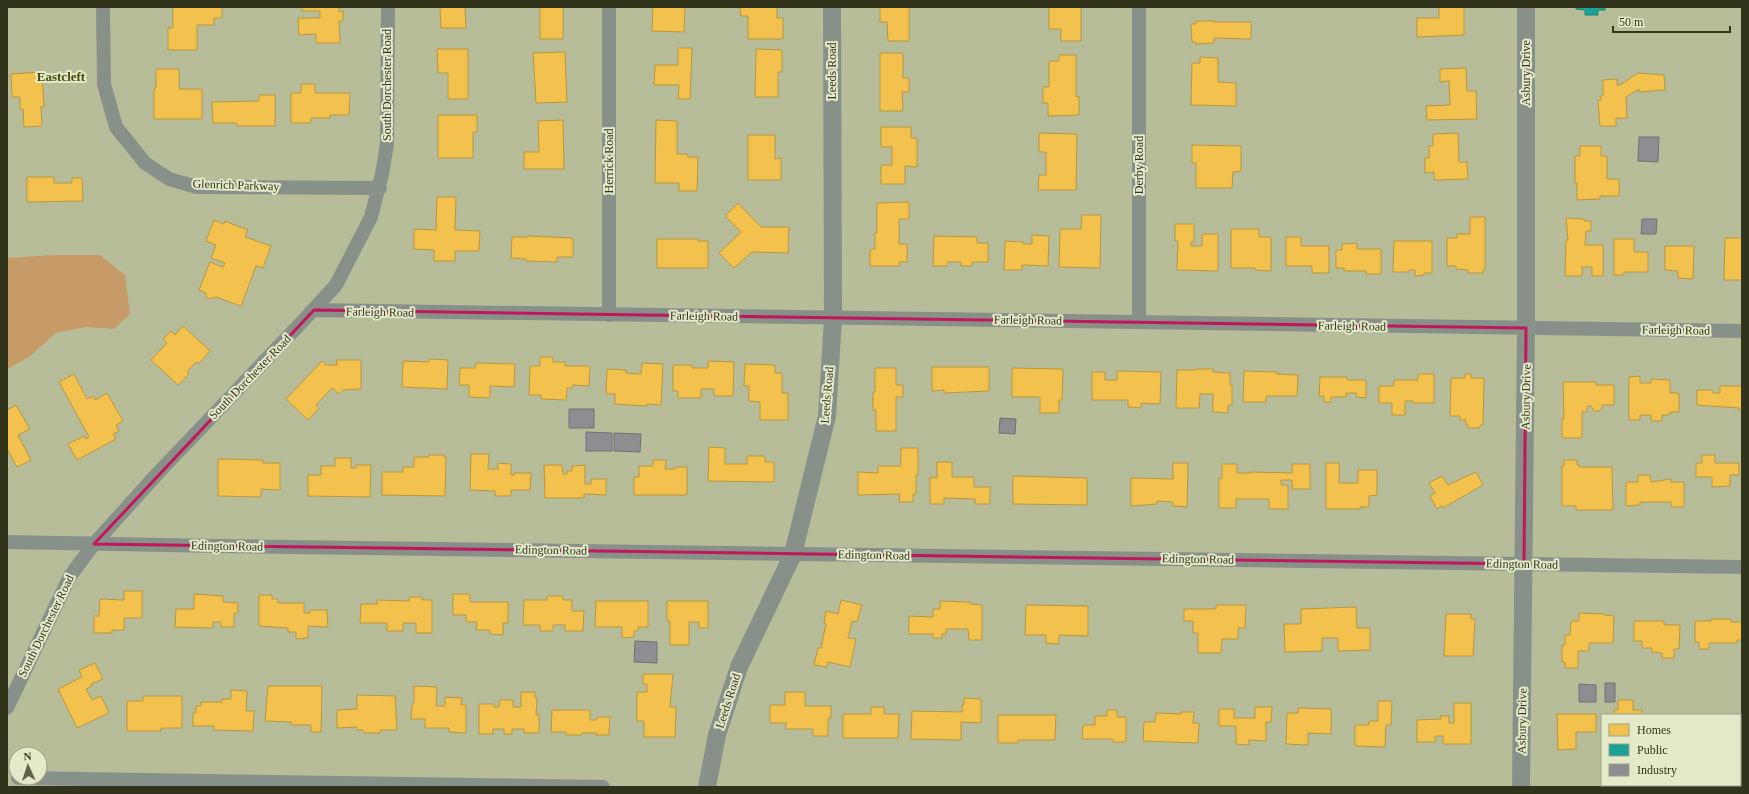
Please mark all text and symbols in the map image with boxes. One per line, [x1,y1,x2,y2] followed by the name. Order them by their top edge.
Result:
[1613,8,1730,34] scale bar
[1619,15,1644,29] text: 50 m
[380,29,394,141] street label: South Dorchester Road
[1519,40,1533,106] street label: Asbury Drive
[825,43,839,99] street label: Leeds Road
[37,69,86,84] district label: Eastcleft
[602,129,616,193] street label: Herrick Road
[1132,136,1146,194] street label: Derby Road
[192,176,280,194] street label: Glenrich Parkway
[346,304,414,320] street label: Farleigh Road
[670,308,738,324] street label: Farleigh Road
[994,312,1062,328] street label: Farleigh Road
[1318,318,1386,334] street label: Farleigh Road
[1642,322,1710,338] street label: Farleigh Road
[206,332,294,422] street label: South Dorchester Road
[1518,364,1534,430] street label: Asbury Drive
[818,366,836,424] street label: Leeds Road
[191,538,263,554] street label: Edington Road
[515,542,587,558] street label: Edington Road
[838,547,910,563] street label: Edington Road
[1162,551,1234,567] street label: Edington Road
[1486,556,1558,572] street label: Edington Road
[15,573,77,679] street label: South Dorchester Road
[713,672,743,730] street label: Leeds Road
[1514,688,1530,754] street label: Asbury Drive
[1601,714,1741,786] legend
[1637,723,1671,737] text: Homes
[1637,743,1668,757] text: Public
[8,746,48,786] north arrow
[23,750,32,762] text: N
[1637,763,1677,777] text: Industry

